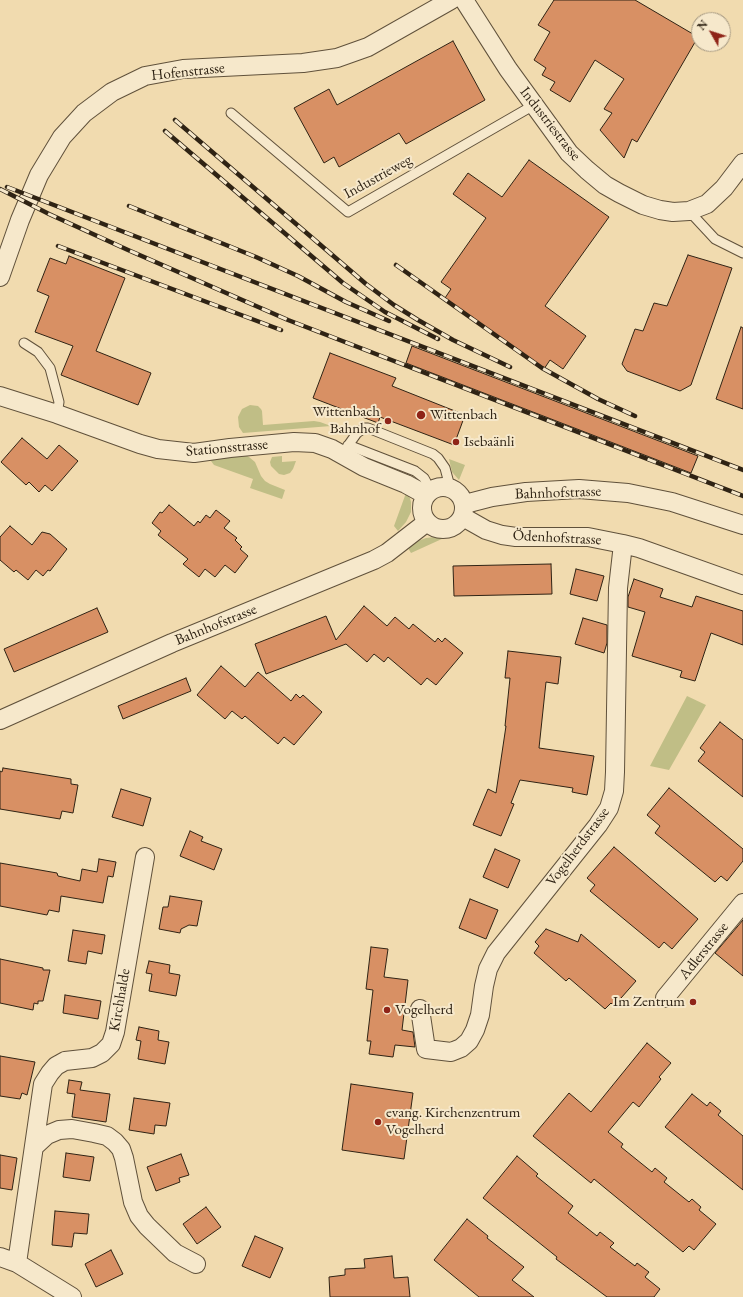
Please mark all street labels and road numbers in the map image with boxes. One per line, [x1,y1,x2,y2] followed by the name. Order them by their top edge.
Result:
[150,59,226,85] street label: Hofenstrasse
[516,84,584,164] street label: Industriestrasse
[341,151,415,203] street label: Industrieweg
[185,435,269,461] street label: Stationsstrasse
[514,482,602,504] street label: Bahnhofstrasse
[512,527,602,549] street label: Ödenhofstrasse
[173,600,259,650] street label: Bahnhofstrasse
[542,804,614,890] street label: Vogelherdstrasse
[675,919,733,983] street label: Adlerstrasse
[106,967,134,1033] street label: Kirchhalde

